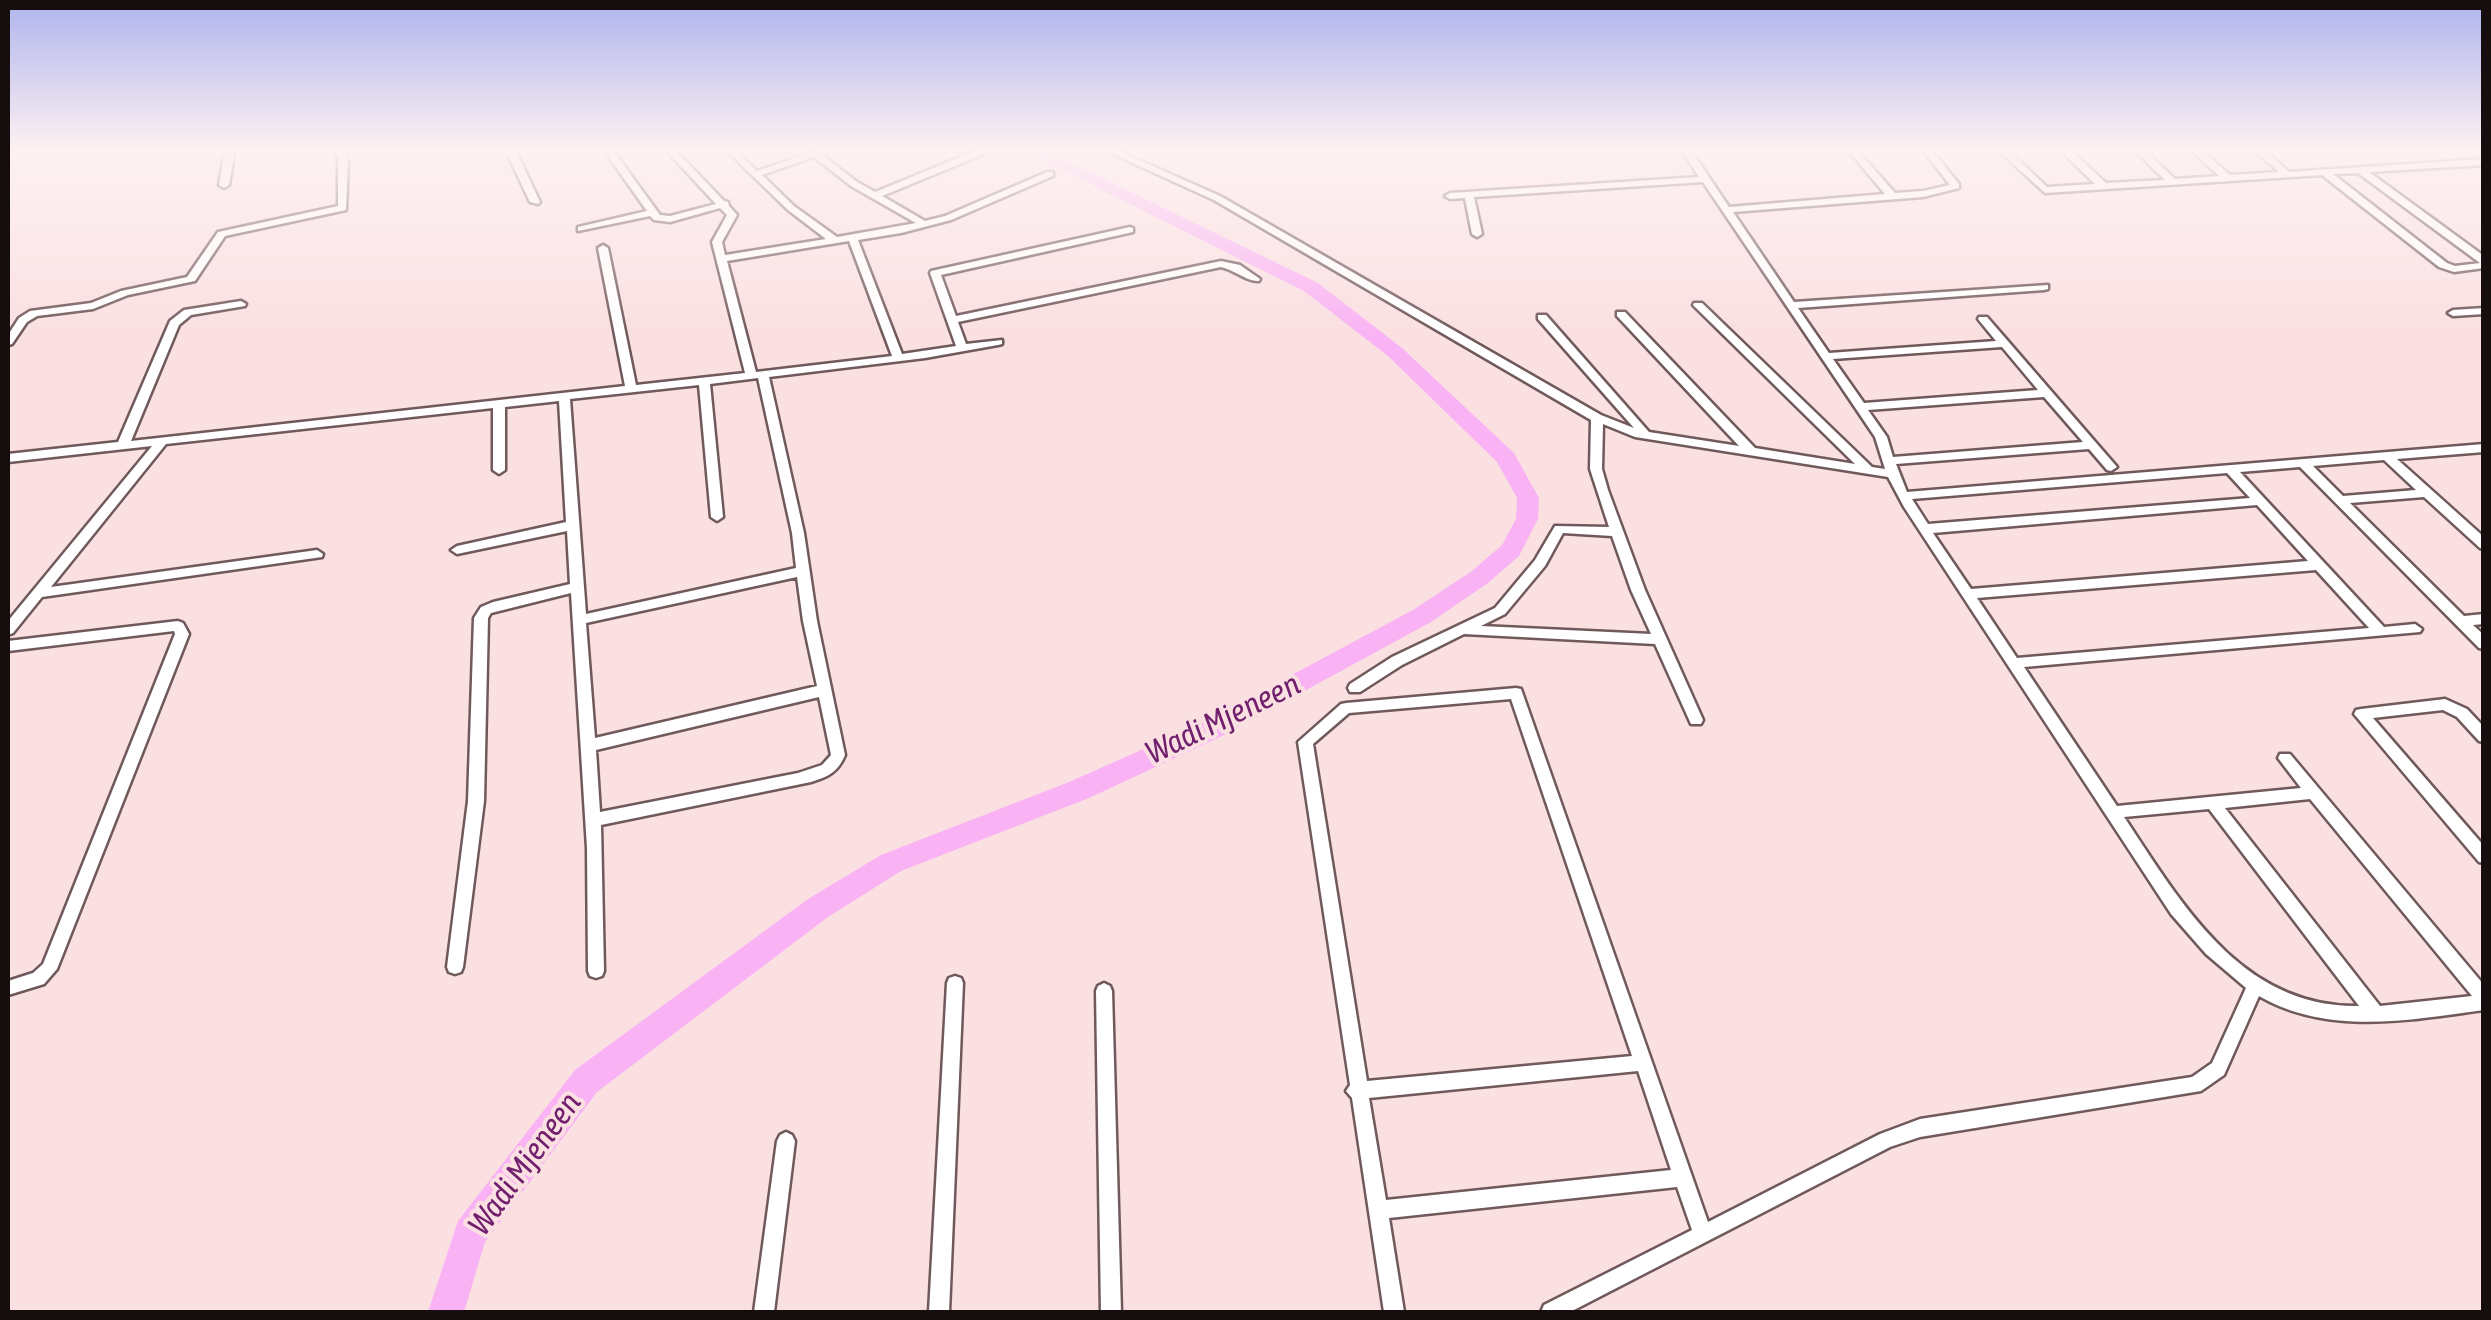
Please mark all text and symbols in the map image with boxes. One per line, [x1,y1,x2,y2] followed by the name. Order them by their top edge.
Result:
[1140,665,1306,773] water label: Wadi Mjeneen
[460,1085,590,1243] water label: Wadi Mjeneen

